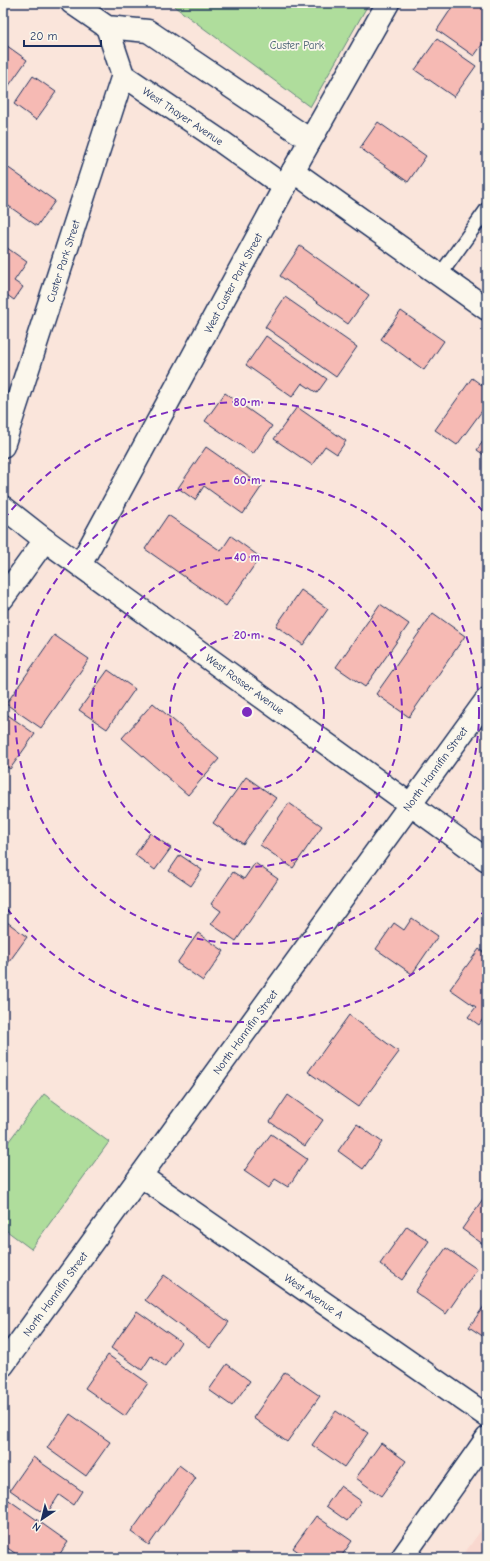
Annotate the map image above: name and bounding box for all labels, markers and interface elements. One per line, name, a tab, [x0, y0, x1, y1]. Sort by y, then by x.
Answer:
scale bar	[24, 22, 101, 48]
text: 20 m	[30, 29, 58, 43]
park label: Custer Park	[270, 39, 325, 52]
street label: West Thayer Avenue	[140, 85, 226, 149]
street label: Custer Park Street	[44, 218, 83, 304]
street label: West Custer Park Street	[202, 230, 266, 335]
text: 80 m	[234, 395, 260, 409]
text: 60 m	[234, 473, 260, 487]
text: 40 m	[234, 550, 260, 564]
text: 20 m	[234, 628, 260, 642]
street label: West Rosser Avenue	[203, 652, 287, 718]
centre of rings	[240, 705, 254, 719]
street label: North Hannifin Street	[400, 724, 471, 814]
street label: North Hannifin Street	[210, 987, 281, 1077]
street label: North Hannifin Street	[20, 1249, 91, 1339]
street label: West Avenue A	[282, 1271, 346, 1322]
north arrow	[22, 1499, 62, 1539]
text: N	[30, 1519, 43, 1534]

